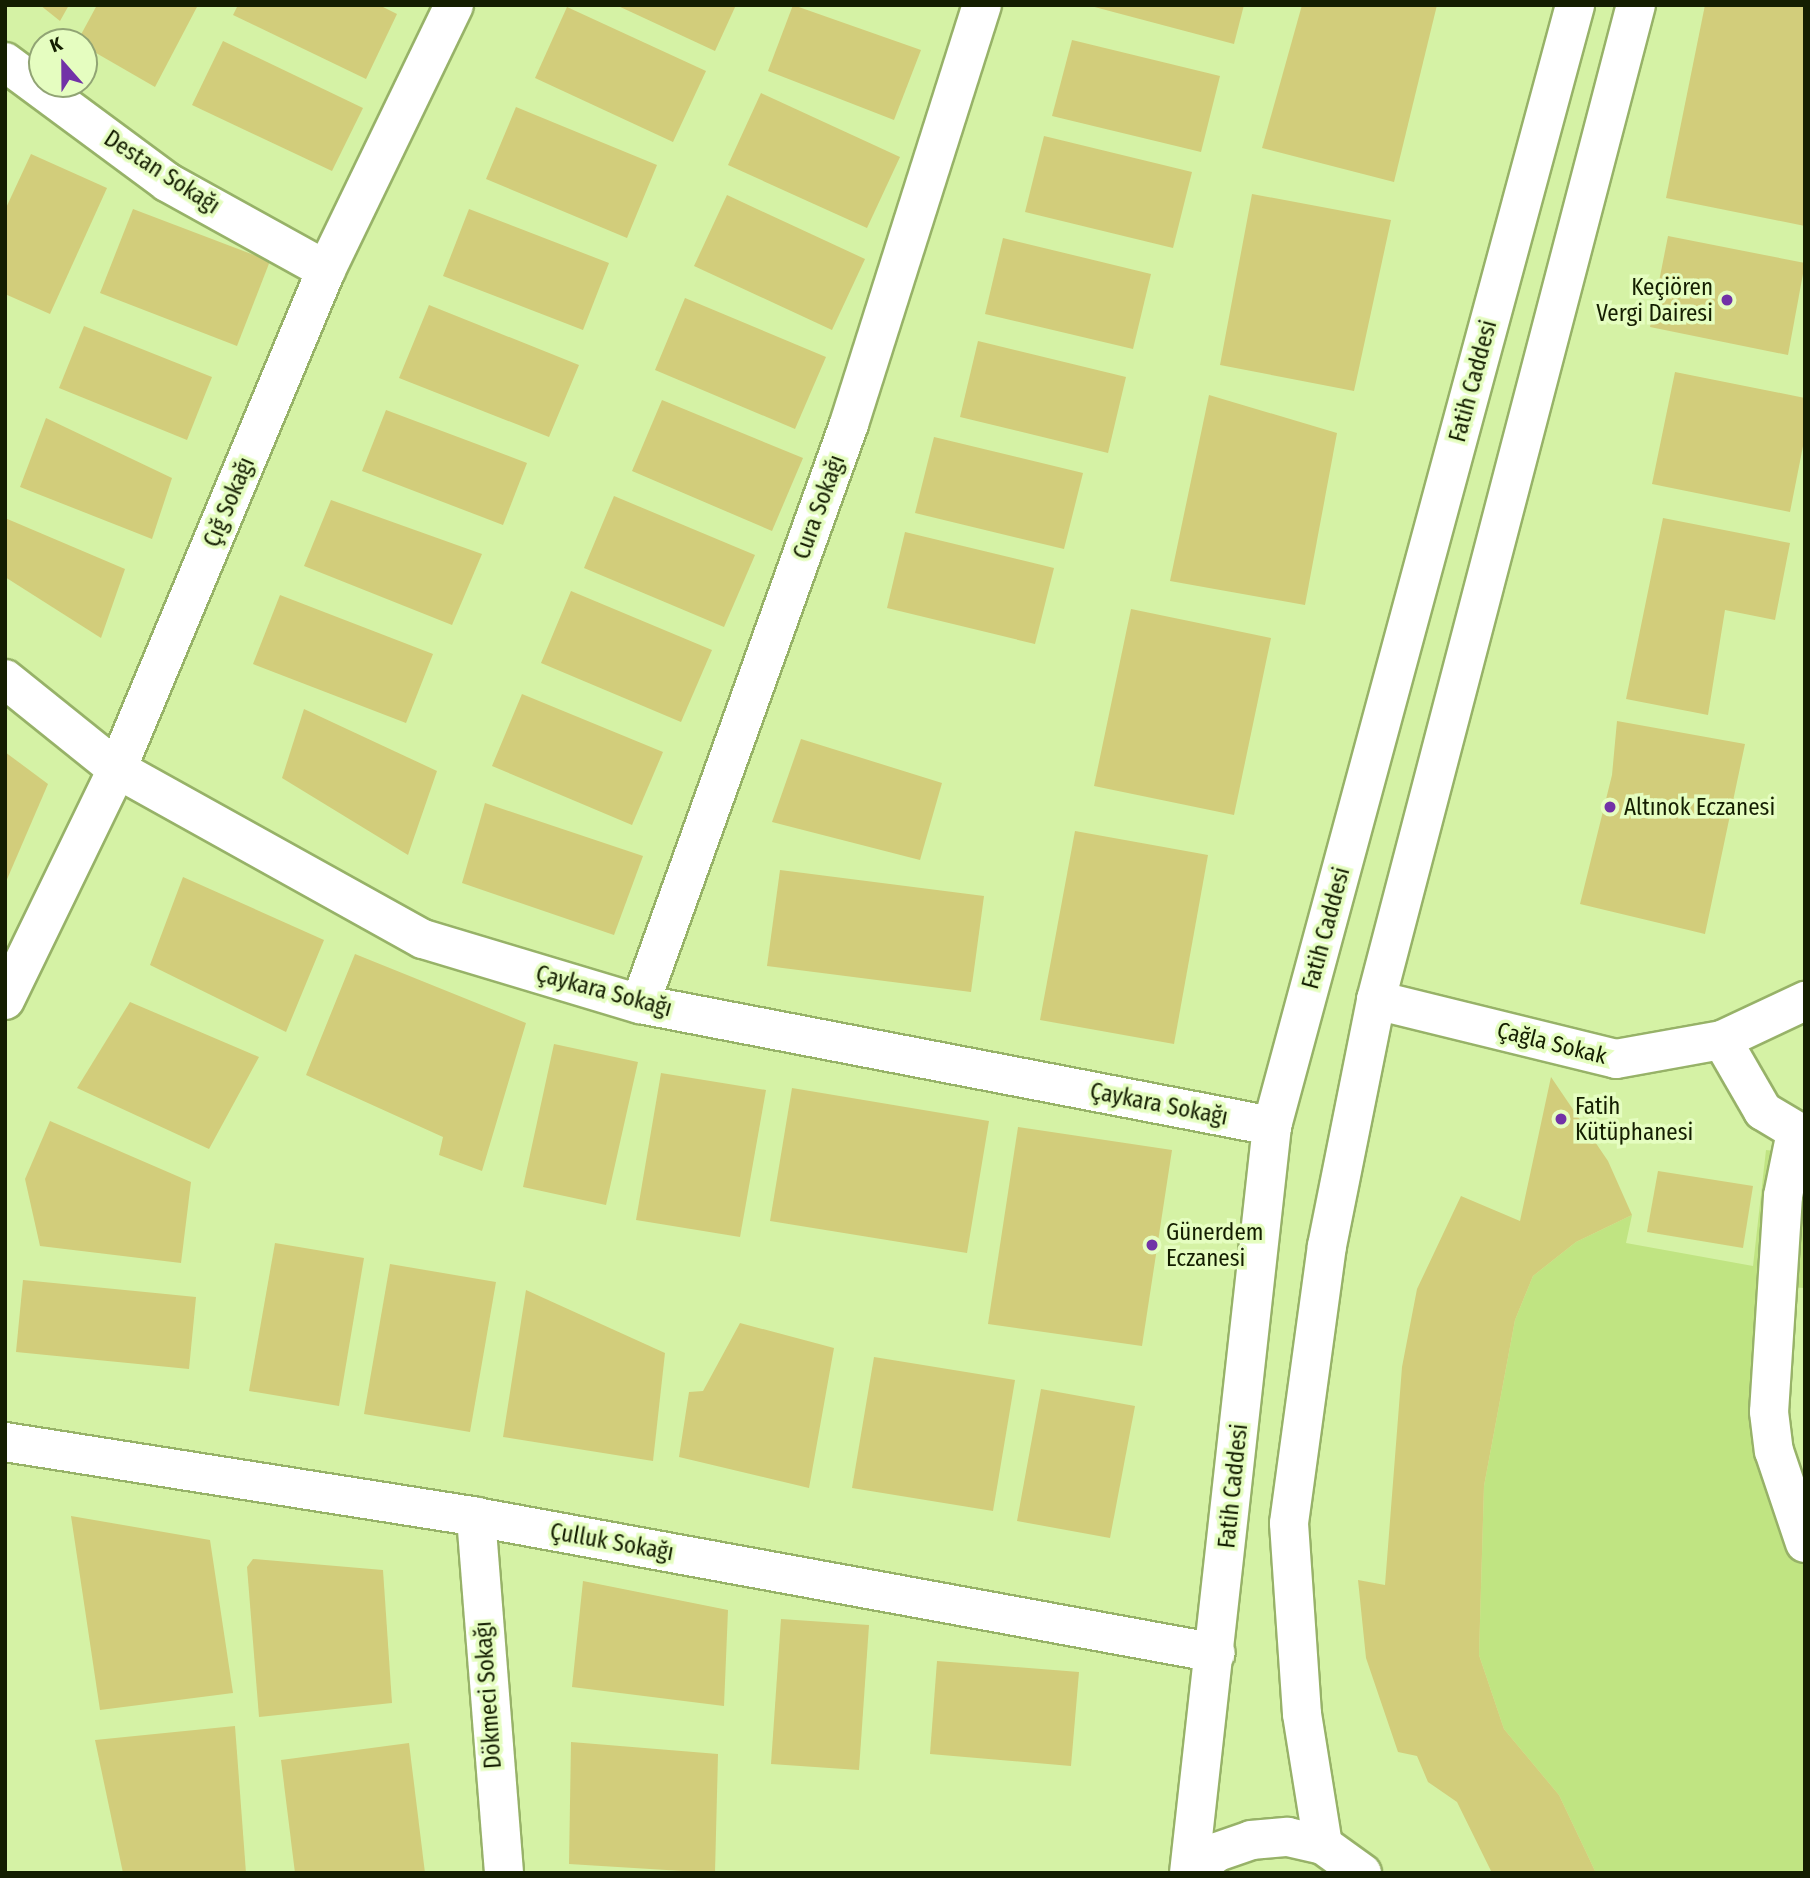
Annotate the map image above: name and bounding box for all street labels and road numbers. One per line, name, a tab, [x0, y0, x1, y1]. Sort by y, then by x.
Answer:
street label: Destan Sokağı	[99, 124, 225, 220]
street label: Fatih Caddesi	[1443, 317, 1503, 445]
street label: Cura Sokağı	[787, 451, 851, 563]
street label: Çığ Sokağı	[198, 453, 260, 551]
street label: Fatih Caddesi	[1296, 864, 1356, 992]
street label: Çaykara Sokağı	[533, 960, 675, 1022]
street label: Çağla Sokak	[1494, 1016, 1610, 1070]
street label: Çaykara Sokağı	[1088, 1077, 1230, 1131]
street label: Fatih Caddesi	[1213, 1422, 1253, 1550]
street label: Çulluk Sokağı	[548, 1518, 676, 1566]
street label: Dökmeci Sokağı	[469, 1620, 507, 1770]

